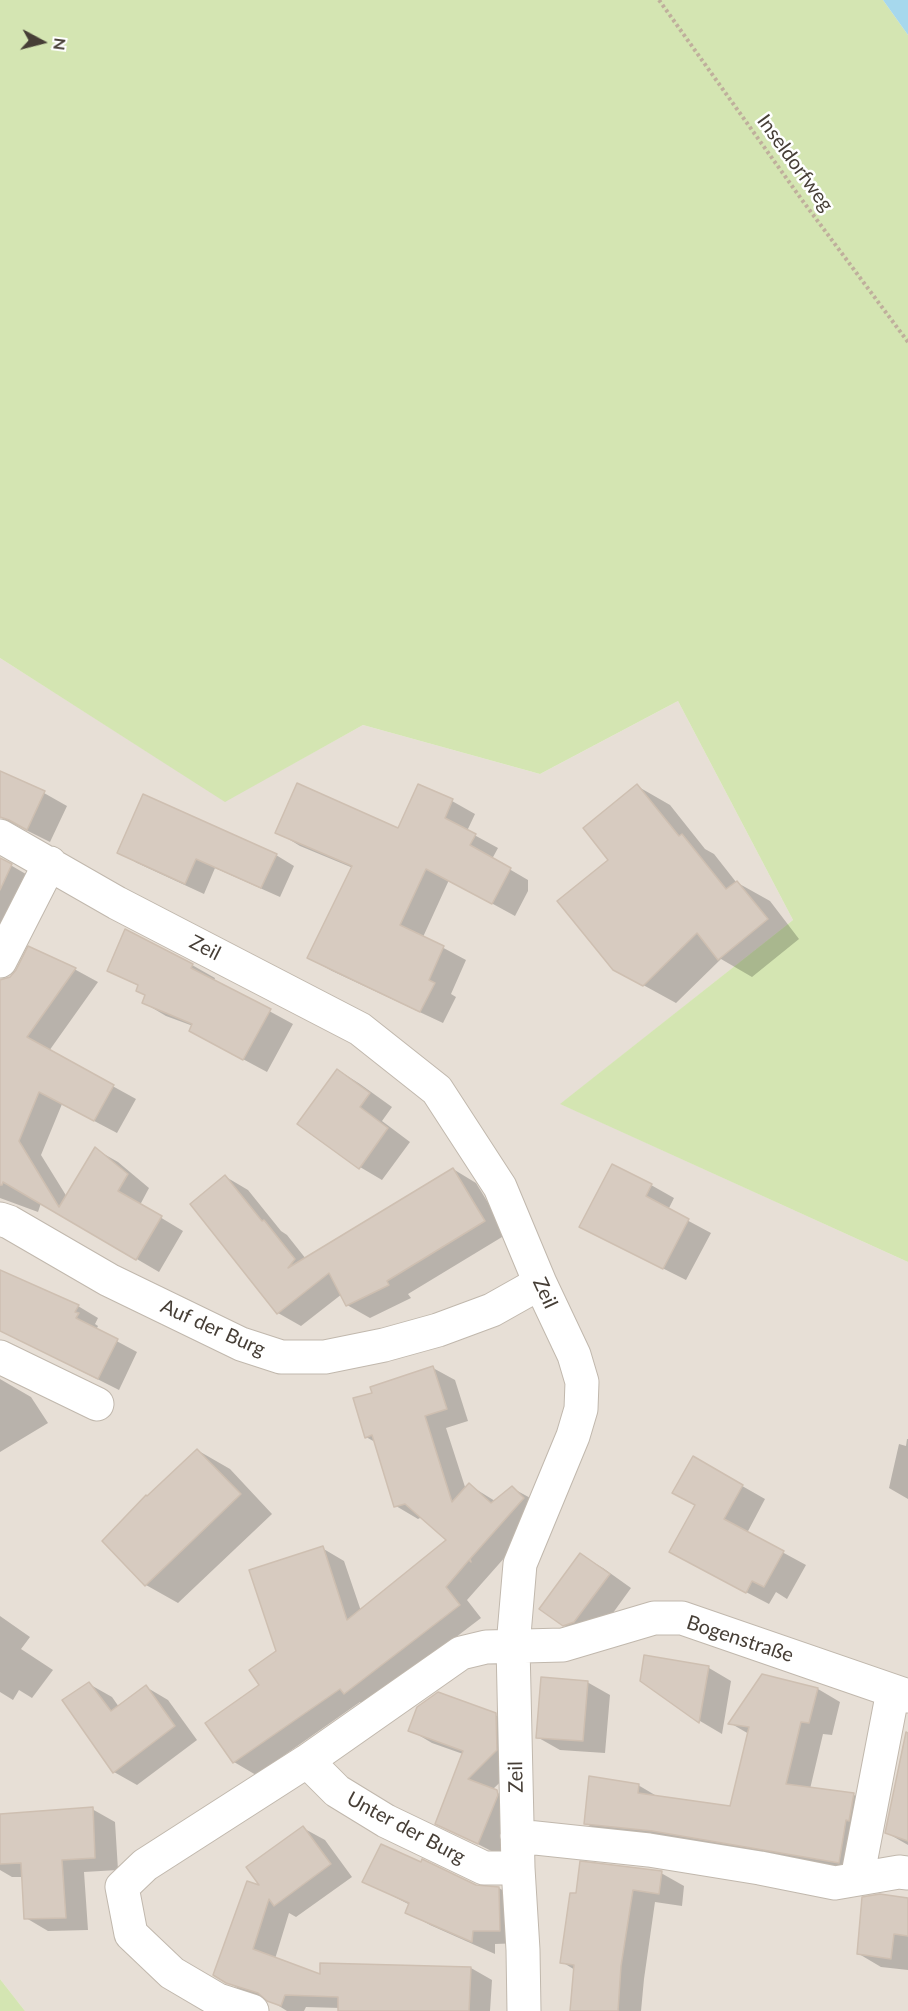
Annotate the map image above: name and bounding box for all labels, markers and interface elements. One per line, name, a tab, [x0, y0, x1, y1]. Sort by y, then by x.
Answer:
north arrow	[12, 12, 72, 72]
text: N	[50, 37, 71, 52]
street label: Inseldorfweg	[752, 110, 838, 216]
street label: Zeil	[185, 930, 225, 966]
street label: Zeil	[527, 1274, 563, 1312]
street label: Auf der Burg	[157, 1294, 269, 1362]
street label: Bogenstraße	[683, 1610, 797, 1668]
street label: Zeil	[504, 1761, 528, 1793]
street label: Unter der Burg	[343, 1787, 469, 1869]

